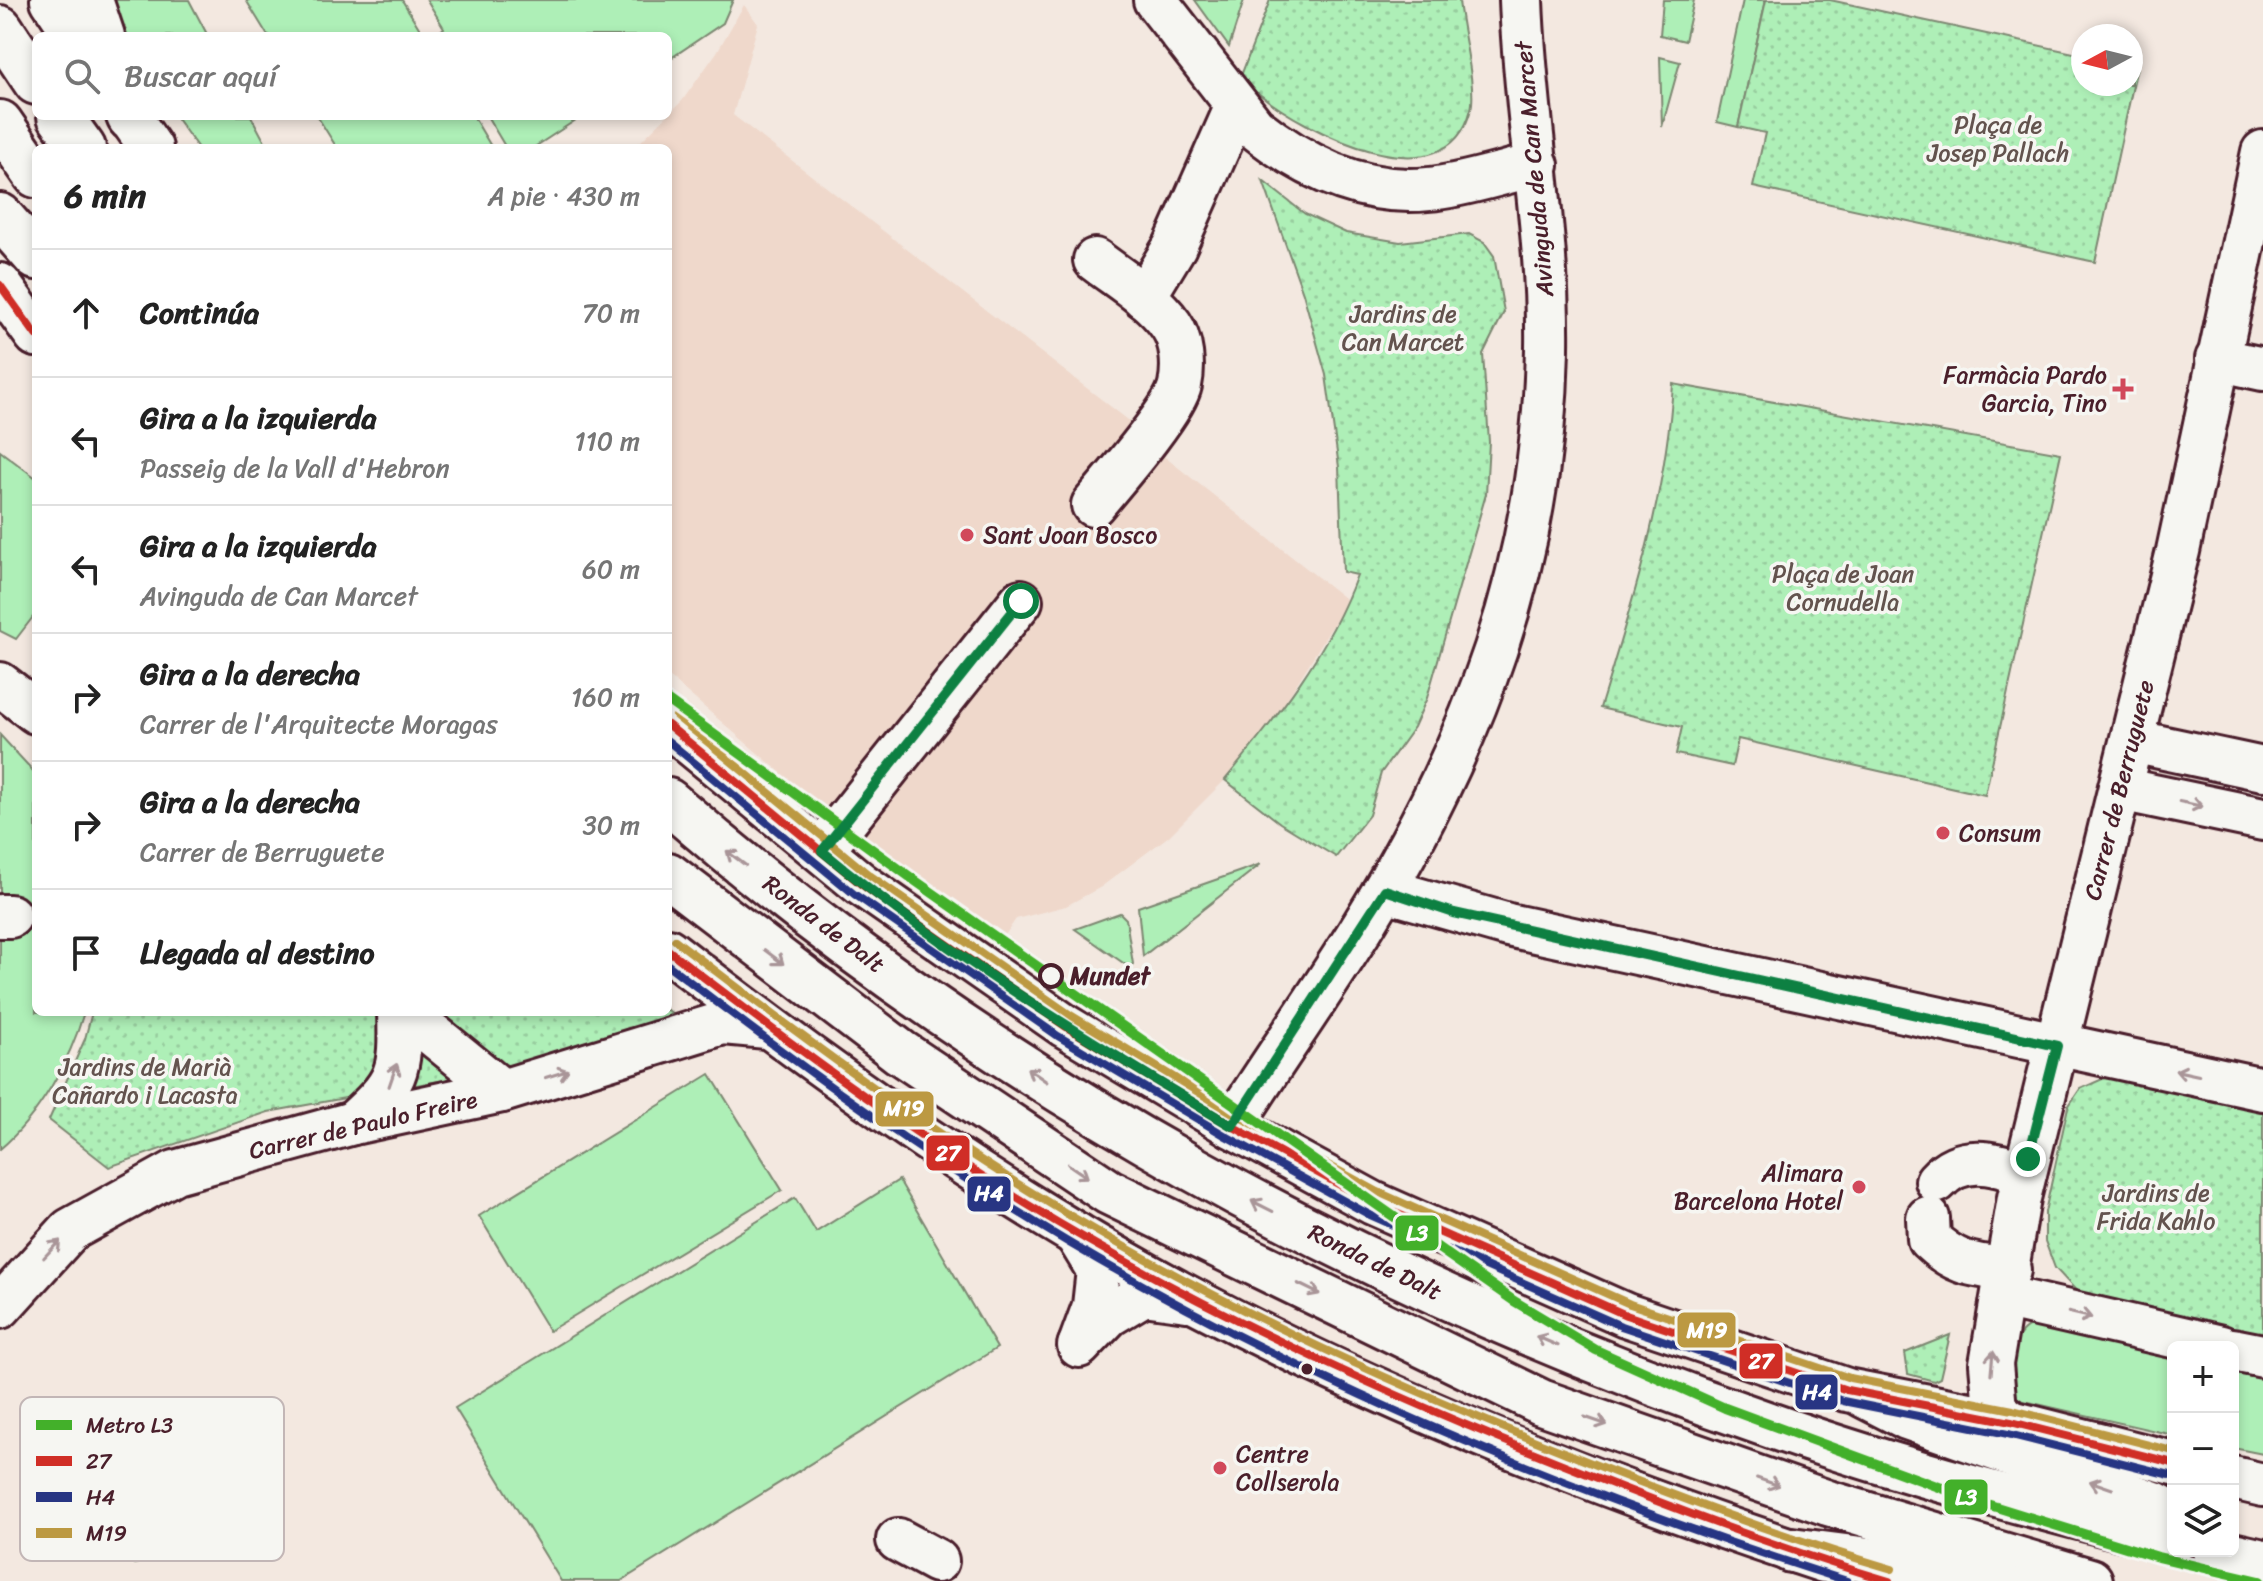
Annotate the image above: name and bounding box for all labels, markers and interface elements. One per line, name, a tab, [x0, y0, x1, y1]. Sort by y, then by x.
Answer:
north arrow	[2071, 24, 2143, 96]
search box	[32, 32, 672, 120]
street label: Avinguda de Can Marcet	[1502, 38, 1566, 299]
text: Buscar aquí	[124, 49, 277, 103]
icon: search	[60, 54, 104, 98]
park label: Plaça de Josep Pallach	[1926, 104, 2069, 174]
text: 6 min	[64, 166, 146, 226]
text: A pie · 430 m	[488, 173, 640, 219]
text: Continúa	[140, 286, 259, 340]
text: 70 m	[582, 290, 640, 336]
icon: ahead	[64, 291, 108, 335]
park label: Jardins de Can Marcet	[1342, 293, 1464, 363]
place label: Farmàcia Pardo Garcia, Tino	[1943, 354, 2107, 424]
marker: Farmàcia Pardo Garcia, Tino	[2114, 380, 2132, 398]
text: Gira a la izquierda	[140, 391, 377, 445]
text: 110 m	[575, 418, 640, 464]
icon: left	[64, 419, 108, 463]
text: Passeig de la Vall d'Hebron	[140, 445, 449, 491]
place label: Sant Joan Bosco	[983, 514, 1157, 556]
text: Gira a la izquierda	[140, 519, 377, 573]
marker: Sant Joan Bosco	[958, 526, 976, 544]
text: 60 m	[582, 546, 640, 592]
icon: left	[64, 547, 108, 591]
park label: Plaça de Joan Cornudella	[1772, 553, 1914, 623]
text: Avinguda de Can Marcet	[140, 573, 418, 619]
route start	[1003, 583, 1039, 619]
text: Gira a la derecha	[140, 647, 360, 701]
text: 160 m	[571, 674, 640, 720]
icon: right	[64, 675, 108, 719]
street label: Carrer de Berruguete	[2071, 675, 2167, 905]
text: Carrer de l'Arquitecte Moragas	[140, 701, 498, 747]
text: Gira a la derecha	[140, 775, 360, 829]
one-way arrow	[2178, 797, 2204, 812]
text: 30 m	[583, 802, 640, 848]
icon: right	[64, 803, 108, 847]
place label: Consum	[1959, 812, 2041, 854]
marker: Consum	[1934, 824, 1952, 842]
text: Carrer de Berruguete	[140, 829, 385, 875]
one-way arrow	[726, 849, 747, 866]
street label: Ronda de Dalt	[754, 864, 894, 984]
text: Llegada al destino	[140, 926, 374, 980]
icon: arrive	[64, 931, 108, 975]
one-way arrow	[762, 949, 784, 965]
place label: Mundet	[1069, 955, 1151, 997]
marker: Mundet	[1039, 964, 1063, 988]
park label: Jardins de Marià Cañardo i Lacasta	[52, 1046, 238, 1116]
one-way arrow	[387, 1063, 402, 1088]
one-way arrow	[2174, 1065, 2200, 1080]
one-way arrow	[544, 1066, 569, 1081]
one-way arrow	[1027, 1067, 1049, 1084]
street label: Carrer de Paulo Freire	[245, 1078, 482, 1172]
text: M19	[883, 1089, 925, 1128]
line badge: M19	[874, 1090, 935, 1128]
line badge: 27	[925, 1134, 971, 1172]
text: 27	[934, 1134, 963, 1173]
route end	[2010, 1141, 2046, 1177]
place label: Alimara Barcelona Hotel	[1674, 1152, 1844, 1222]
one-way arrow	[1066, 1163, 1088, 1179]
park label: Jardins de Frida Kahlo	[2097, 1172, 2215, 1242]
text: H4	[973, 1174, 1004, 1213]
line badge: H4	[966, 1175, 1012, 1213]
marker: Alimara Barcelona Hotel	[1850, 1178, 1868, 1196]
one-way arrow	[1250, 1198, 1274, 1214]
street label: Ronda de Dalt	[1301, 1211, 1449, 1313]
line badge: L3	[1394, 1214, 1440, 1252]
text: L3	[1406, 1214, 1428, 1253]
one-way arrow	[43, 1239, 62, 1259]
one-way arrow	[1297, 1282, 1321, 1297]
one-way arrow	[2066, 1308, 2092, 1323]
line badge: M19	[1676, 1311, 1737, 1349]
text: M19	[1686, 1311, 1728, 1350]
one-way arrow	[1536, 1332, 1560, 1347]
map controls	[2167, 1341, 2239, 1557]
button: +	[2167, 1341, 2239, 1413]
line badge: 27	[1738, 1342, 1784, 1380]
text: 27	[1747, 1342, 1776, 1381]
one-way arrow	[1985, 1350, 2000, 1377]
unlabelled marker	[1299, 1361, 1315, 1377]
line badge: H4	[1794, 1373, 1839, 1411]
text: H4	[1801, 1373, 1832, 1412]
legend	[20, 1397, 284, 1561]
text: Metro L3	[86, 1406, 173, 1445]
button: −	[2167, 1413, 2239, 1485]
one-way arrow	[1583, 1415, 1608, 1430]
place label: Centre Collserola	[1236, 1433, 1340, 1503]
text: 27	[86, 1442, 113, 1481]
marker: Centre Collserola	[1211, 1459, 1229, 1477]
one-way arrow	[1756, 1475, 1781, 1490]
one-way arrow	[2089, 1477, 2114, 1491]
text: H4	[86, 1478, 116, 1517]
line badge: L3	[1943, 1478, 1989, 1516]
text: L3	[1955, 1478, 1977, 1517]
button: layers	[2167, 1485, 2239, 1557]
text: M19	[86, 1514, 127, 1553]

